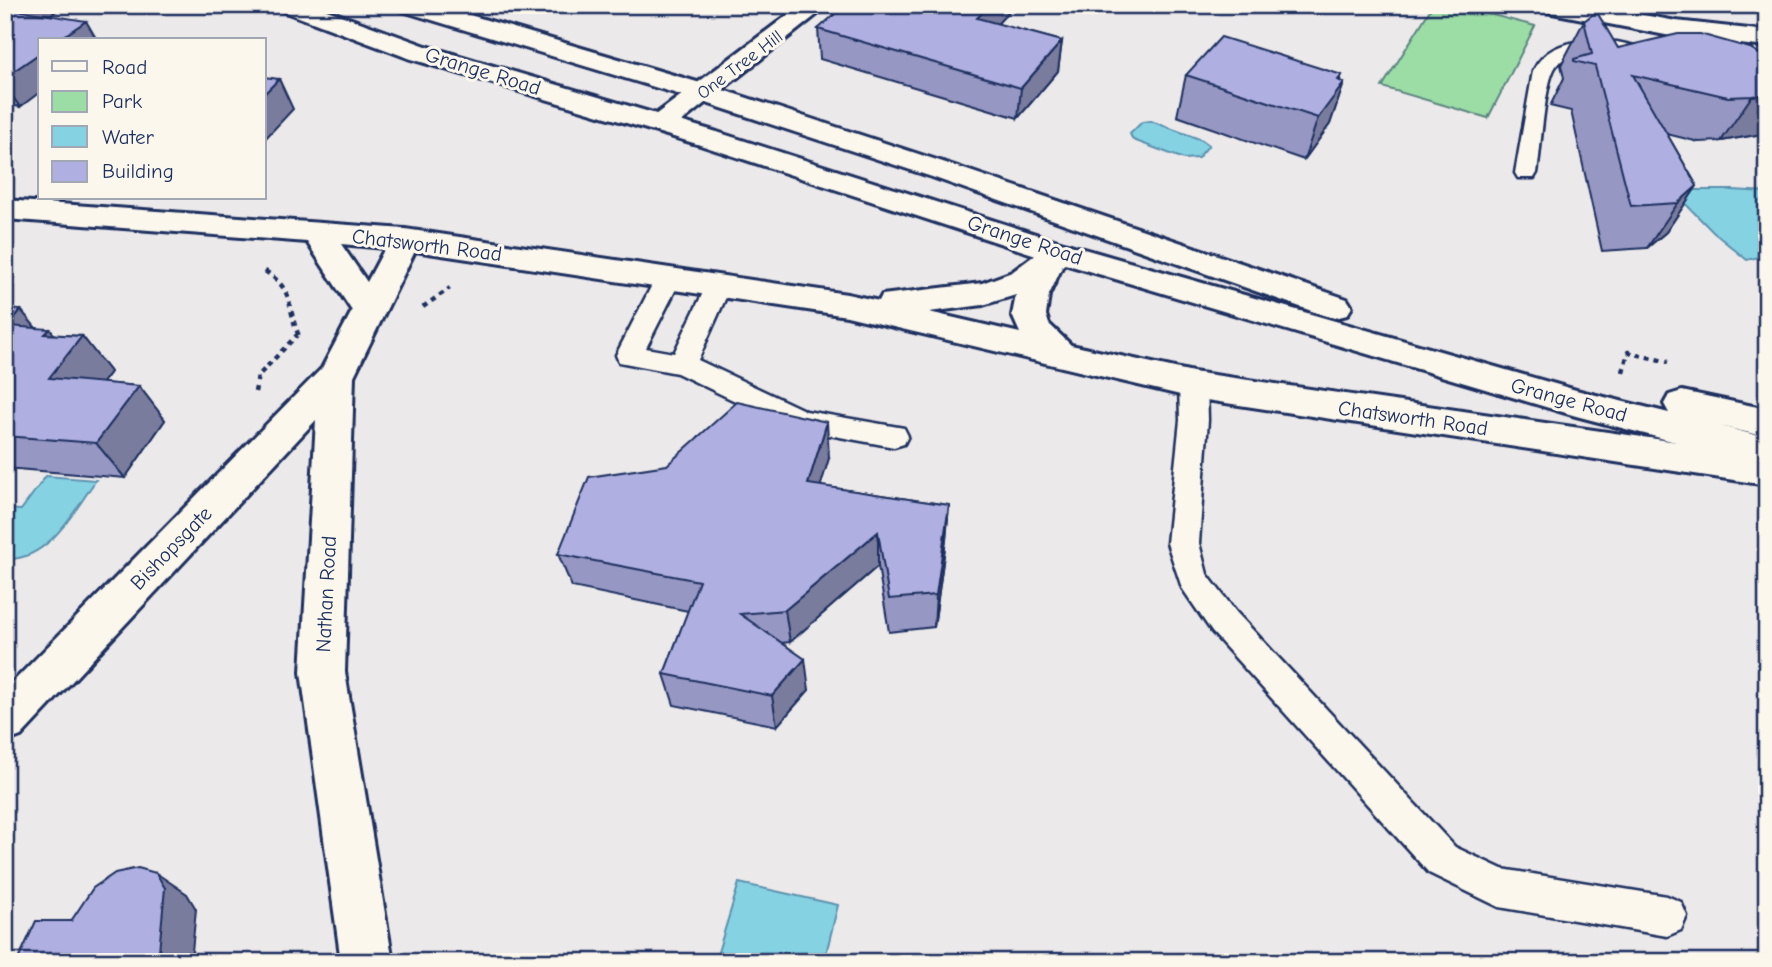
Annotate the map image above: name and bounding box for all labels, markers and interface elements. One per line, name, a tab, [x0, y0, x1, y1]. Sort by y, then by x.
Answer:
street label: One Tree Hill	[693, 26, 787, 104]
legend	[38, 38, 266, 200]
street label: Grange Road	[422, 42, 544, 100]
text: Road	[102, 55, 147, 79]
text: Park	[102, 89, 142, 113]
text: Water	[102, 125, 155, 149]
text: Building	[102, 159, 174, 183]
street label: Grange Road	[964, 210, 1086, 270]
street label: Chatsworth Road	[351, 224, 503, 266]
street label: Grange Road	[1508, 373, 1630, 427]
street label: Chatsworth Road	[1337, 396, 1489, 440]
street label: Bishopsgate	[125, 501, 217, 595]
street label: Nathan Road	[311, 535, 341, 653]

